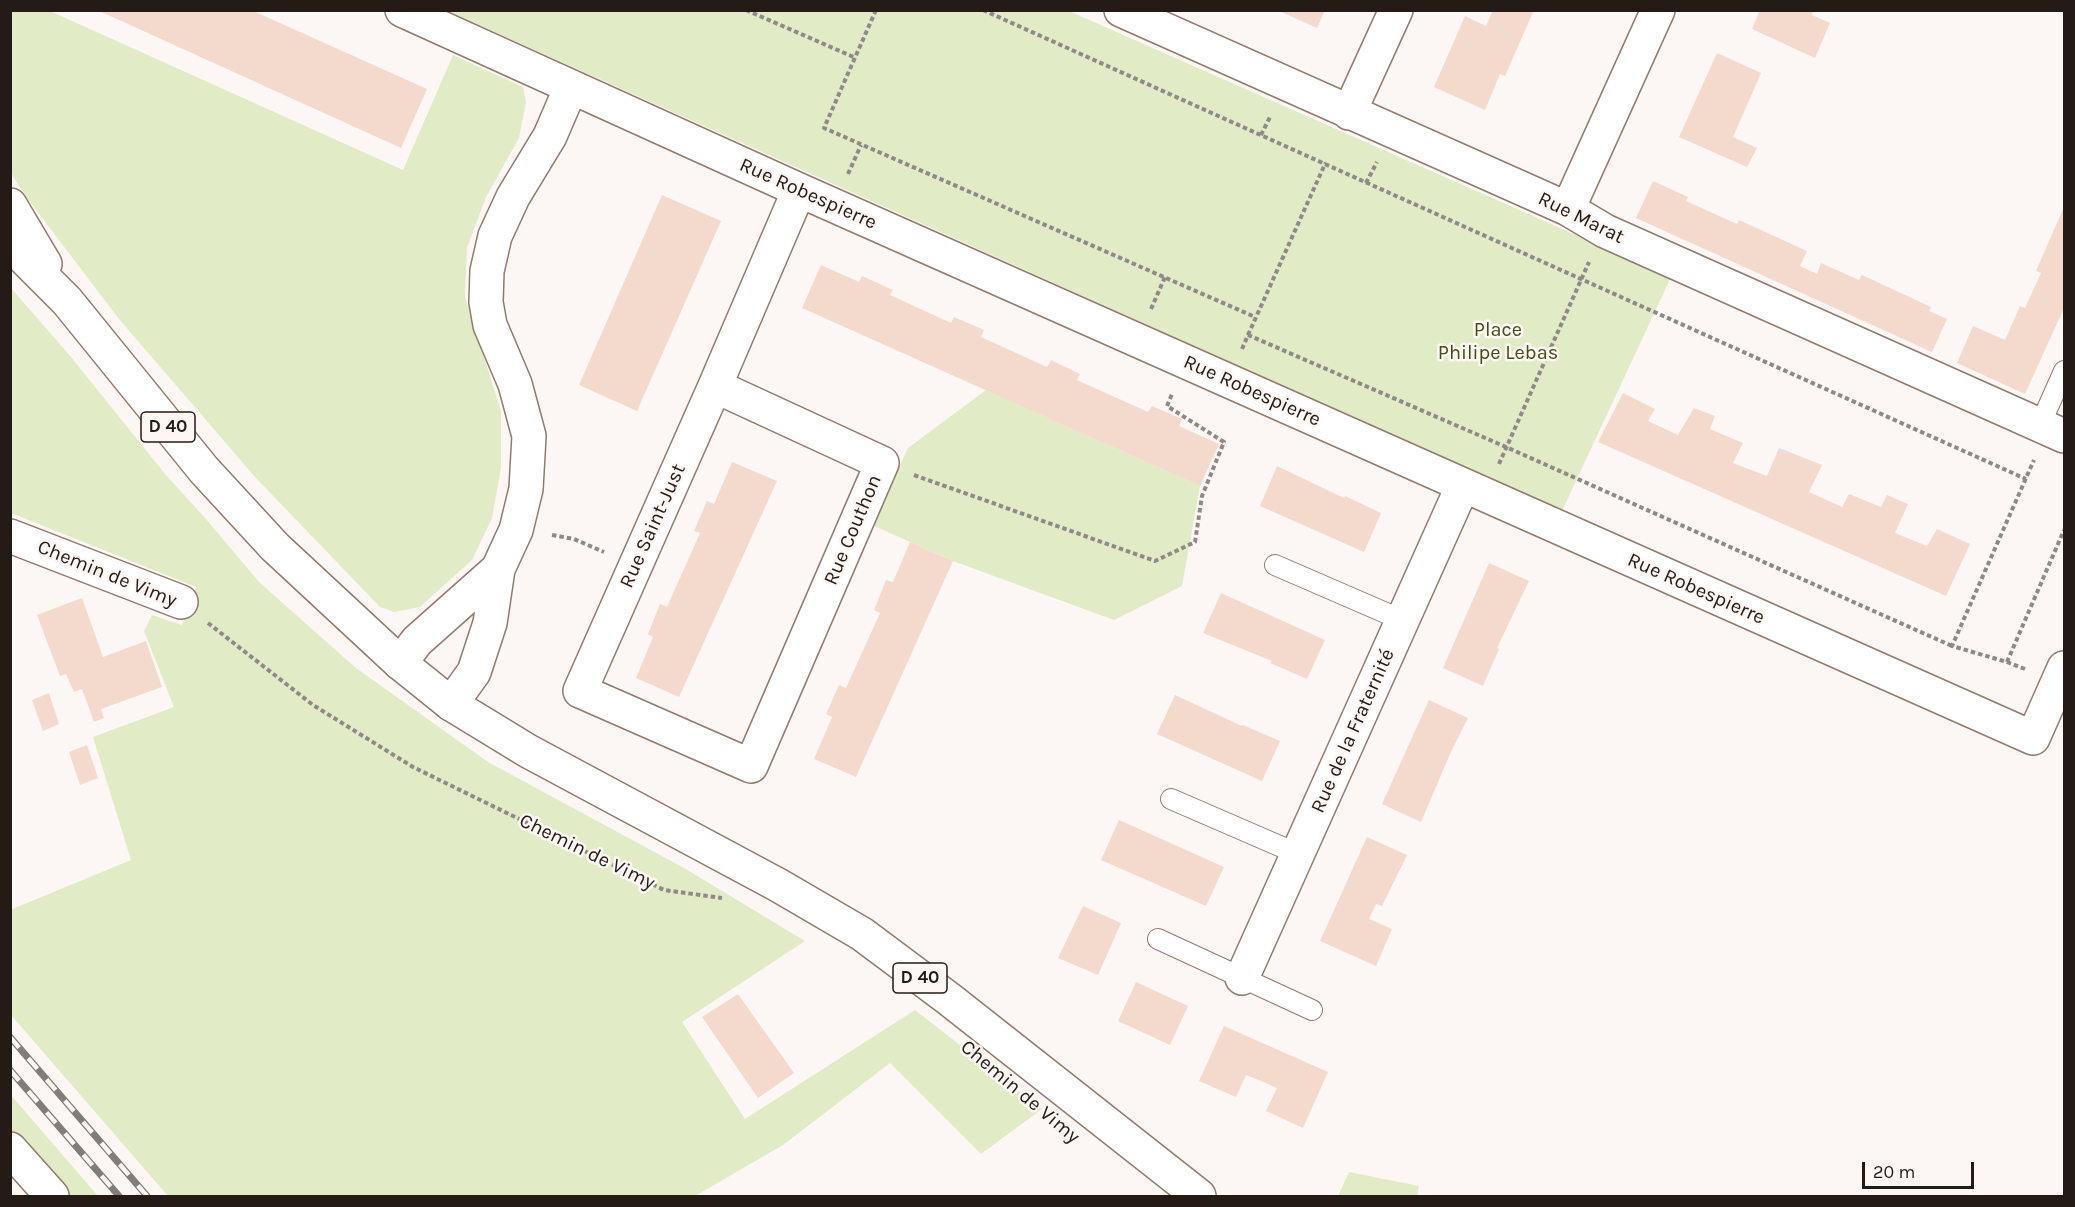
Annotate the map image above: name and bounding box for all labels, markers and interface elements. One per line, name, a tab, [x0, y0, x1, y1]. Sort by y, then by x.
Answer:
street label: Rue Robespierre	[736, 153, 880, 235]
street label: Rue Marat	[1534, 187, 1628, 249]
park label: Place Philipe Lebas	[1438, 318, 1558, 365]
street label: Rue Robespierre	[1180, 350, 1324, 432]
road number: D 40	[141, 412, 195, 442]
street label: Rue Saint-Just	[615, 460, 691, 592]
street label: Rue Couthon	[819, 471, 887, 589]
street label: Chemin de Vimy	[34, 535, 180, 613]
street label: Rue Robespierre	[1624, 548, 1768, 630]
street label: Rue de la Fraternité	[1306, 645, 1400, 817]
street label: Chemin de Vimy	[515, 809, 659, 895]
road number: D 40	[893, 963, 947, 993]
street label: Chemin de Vimy	[956, 1035, 1084, 1149]
scale bar	[1865, 1150, 1978, 1188]
text: 20 m	[1873, 1161, 1915, 1183]

